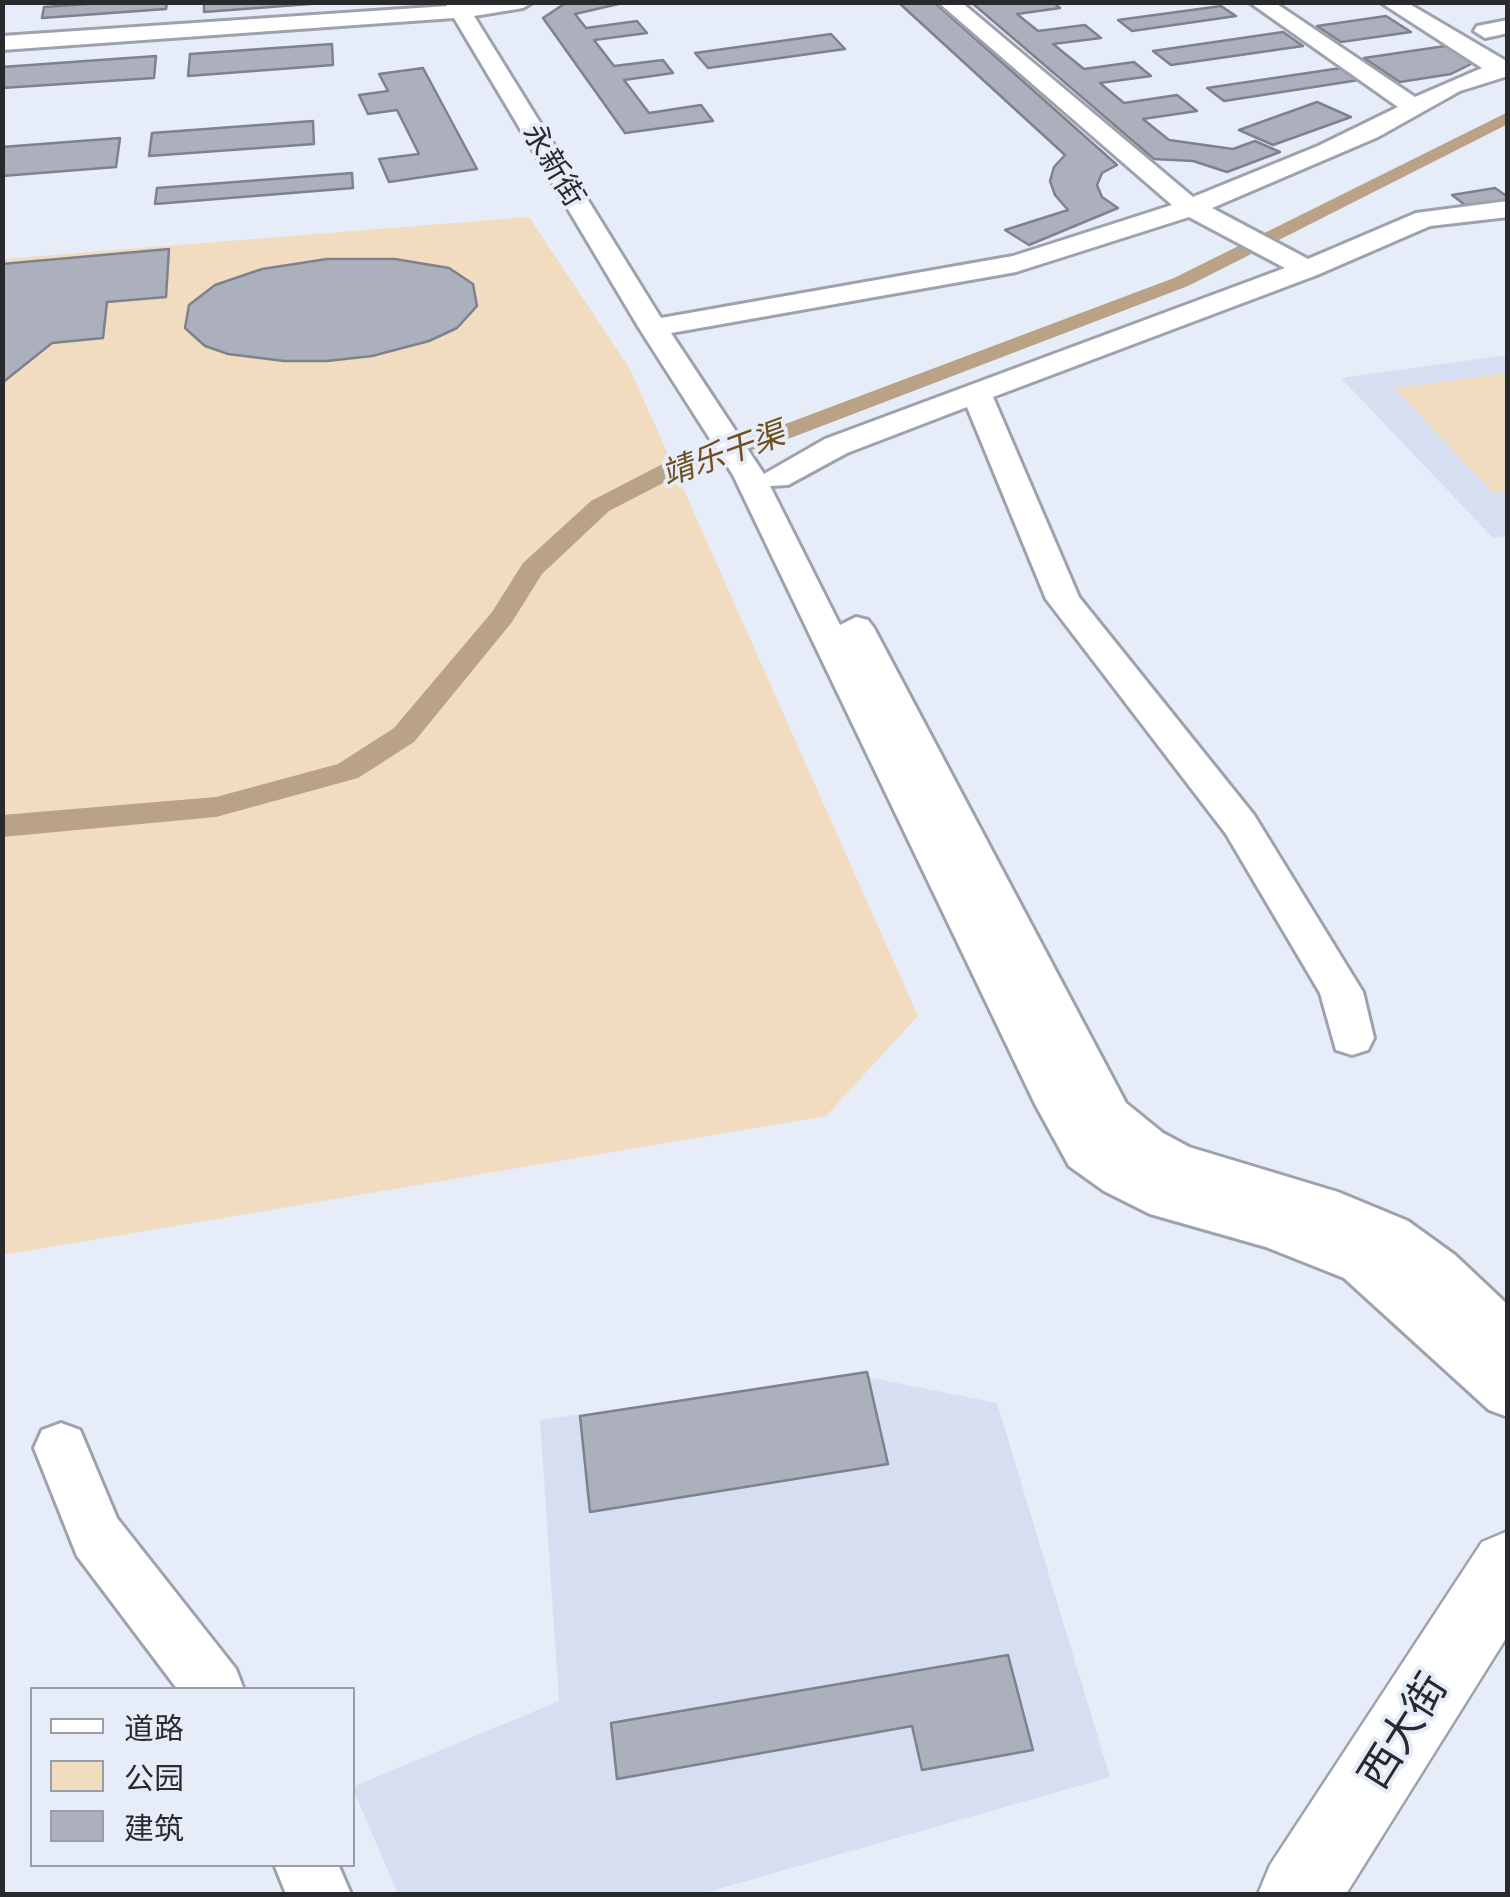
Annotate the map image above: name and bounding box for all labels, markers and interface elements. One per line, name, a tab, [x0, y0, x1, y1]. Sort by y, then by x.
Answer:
street label: 永新街	[515, 117, 593, 213]
water label: 靖乐干渠	[656, 414, 790, 494]
street label: 西大街	[1348, 1664, 1458, 1798]
legend	[30, 1687, 355, 1867]
text: 道路	[124, 1708, 184, 1745]
text: 公园	[124, 1758, 184, 1795]
text: 建筑	[124, 1808, 184, 1845]

